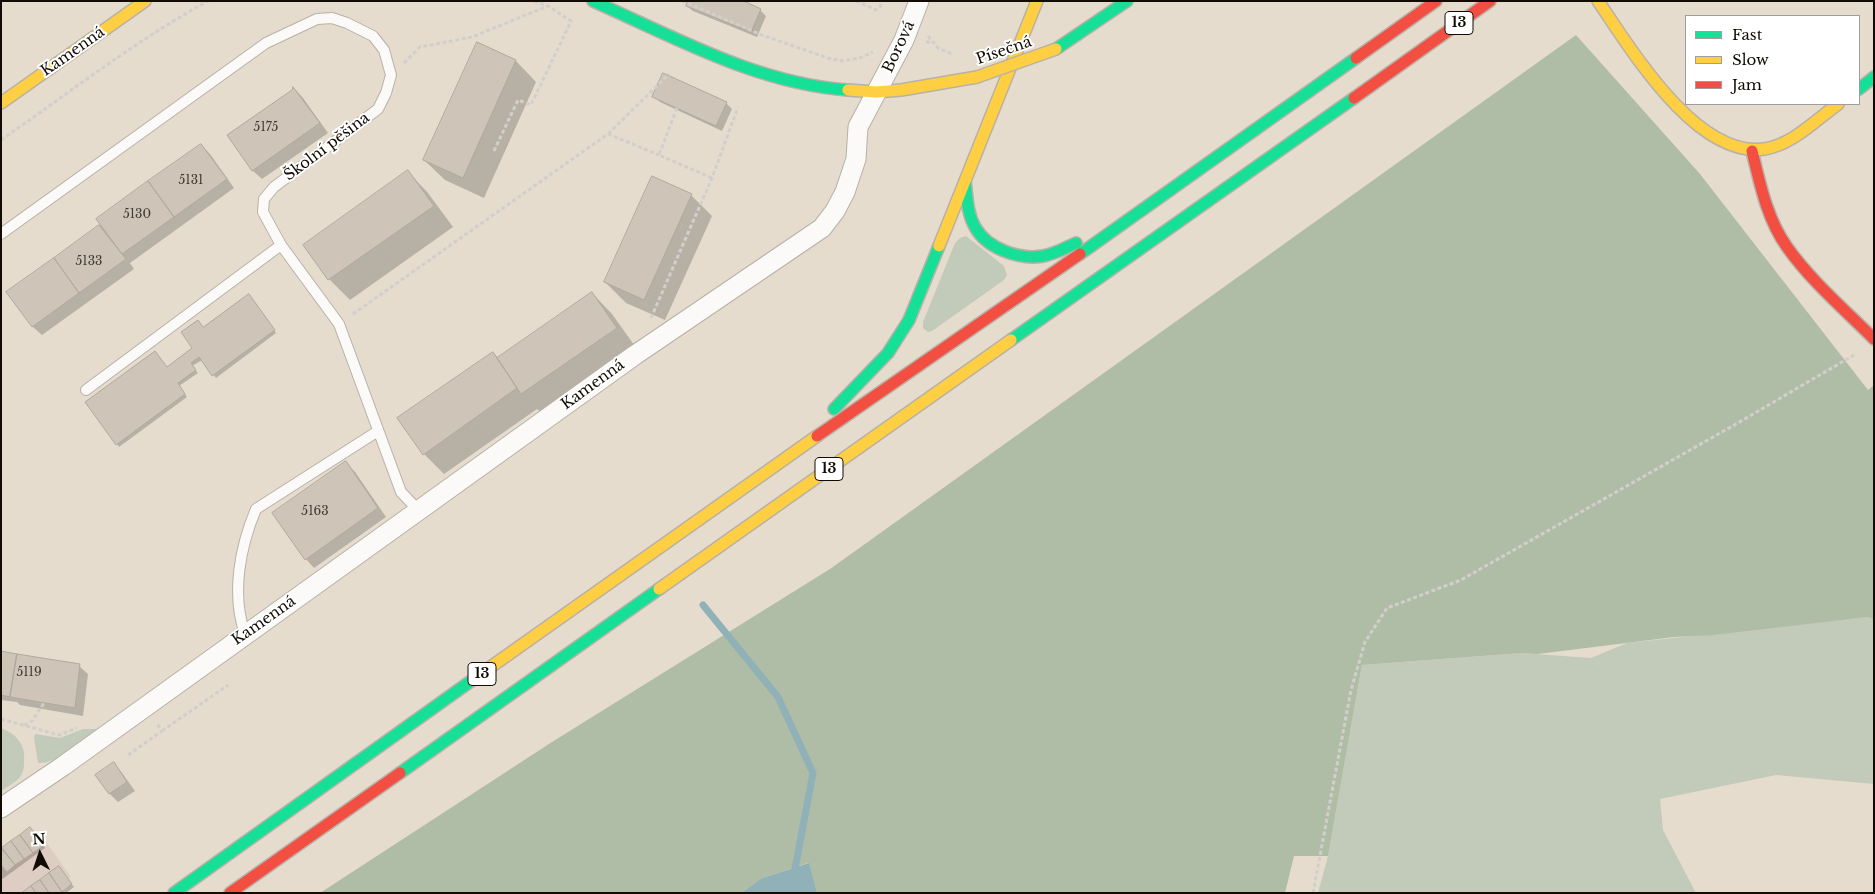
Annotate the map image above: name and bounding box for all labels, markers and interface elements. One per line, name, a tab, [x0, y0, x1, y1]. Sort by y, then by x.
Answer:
road number: 13	[1445, 12, 1473, 34]
legend	[1685, 15, 1860, 105]
street label: Borová	[879, 18, 919, 76]
street label: Kamenná	[38, 24, 108, 80]
text: Fast	[1732, 25, 1762, 44]
street label: Písečná	[974, 33, 1034, 69]
text: Slow	[1732, 50, 1769, 69]
text: Jam	[1732, 75, 1762, 94]
street label: Školní pěšina	[281, 109, 373, 185]
house number: 5175	[254, 121, 278, 135]
house number: 5131	[179, 174, 203, 188]
house number: 5130	[123, 208, 151, 222]
house number: 5133	[76, 255, 102, 269]
street label: Kamenná	[558, 356, 628, 414]
road number: 13	[815, 458, 843, 480]
house number: 5163	[301, 505, 329, 519]
street label: Kamenná	[229, 593, 299, 649]
road number: 13	[468, 662, 496, 686]
house number: 5119	[16, 666, 42, 680]
north arrow	[15, 829, 65, 879]
text: N	[32, 830, 46, 848]

